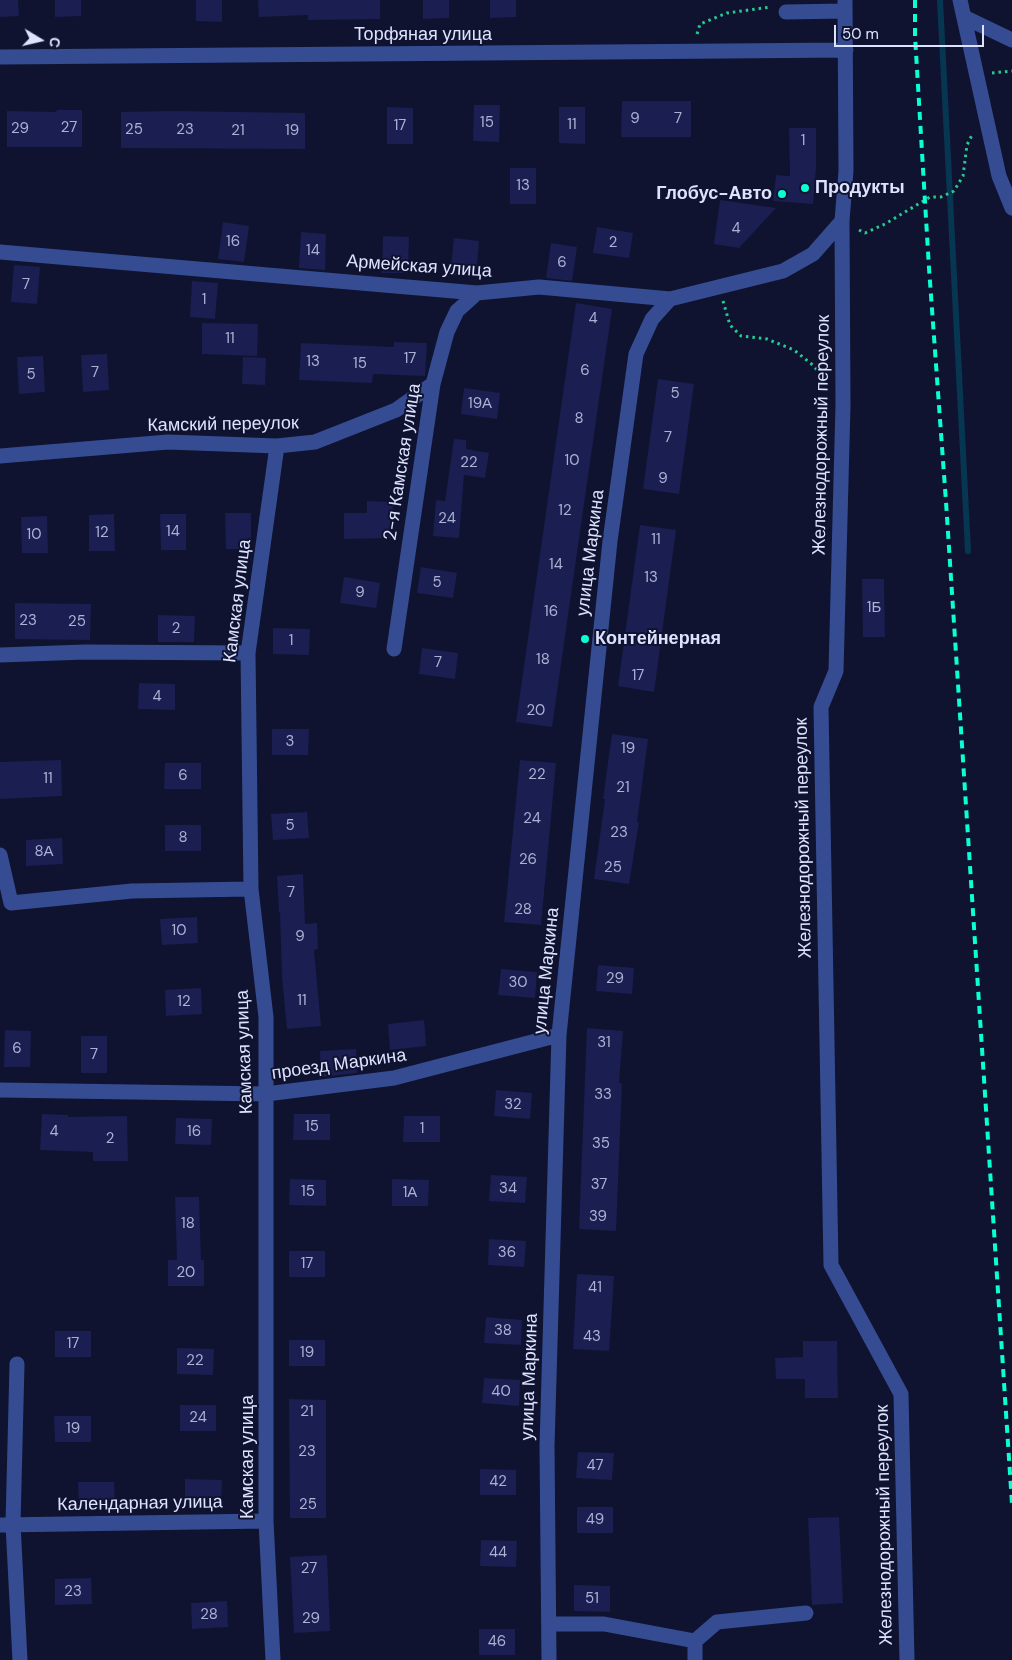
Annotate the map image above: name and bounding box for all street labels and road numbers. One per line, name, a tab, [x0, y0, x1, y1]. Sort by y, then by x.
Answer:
street label: Торфяная улица	[354, 24, 492, 46]
street label: Армейская улица	[346, 251, 492, 283]
street label: Железнодорожный переулок	[809, 315, 835, 555]
street label: 2-я Камская улица	[380, 382, 426, 542]
street label: Камский переулок	[147, 413, 299, 437]
street label: улица Маркина	[573, 488, 609, 618]
street label: Камская улица	[220, 538, 256, 664]
street label: Железнодорожный переулок	[791, 718, 817, 958]
street label: улица Маркина	[530, 907, 564, 1035]
street label: Камская улица	[232, 990, 258, 1114]
street label: проезд Маркина	[270, 1045, 408, 1085]
street label: улица Маркина	[517, 1313, 543, 1441]
street label: Камская улица	[237, 1395, 259, 1519]
street label: Железнодорожный переулок	[872, 1405, 898, 1645]
street label: Календарная улица	[57, 1492, 223, 1516]

